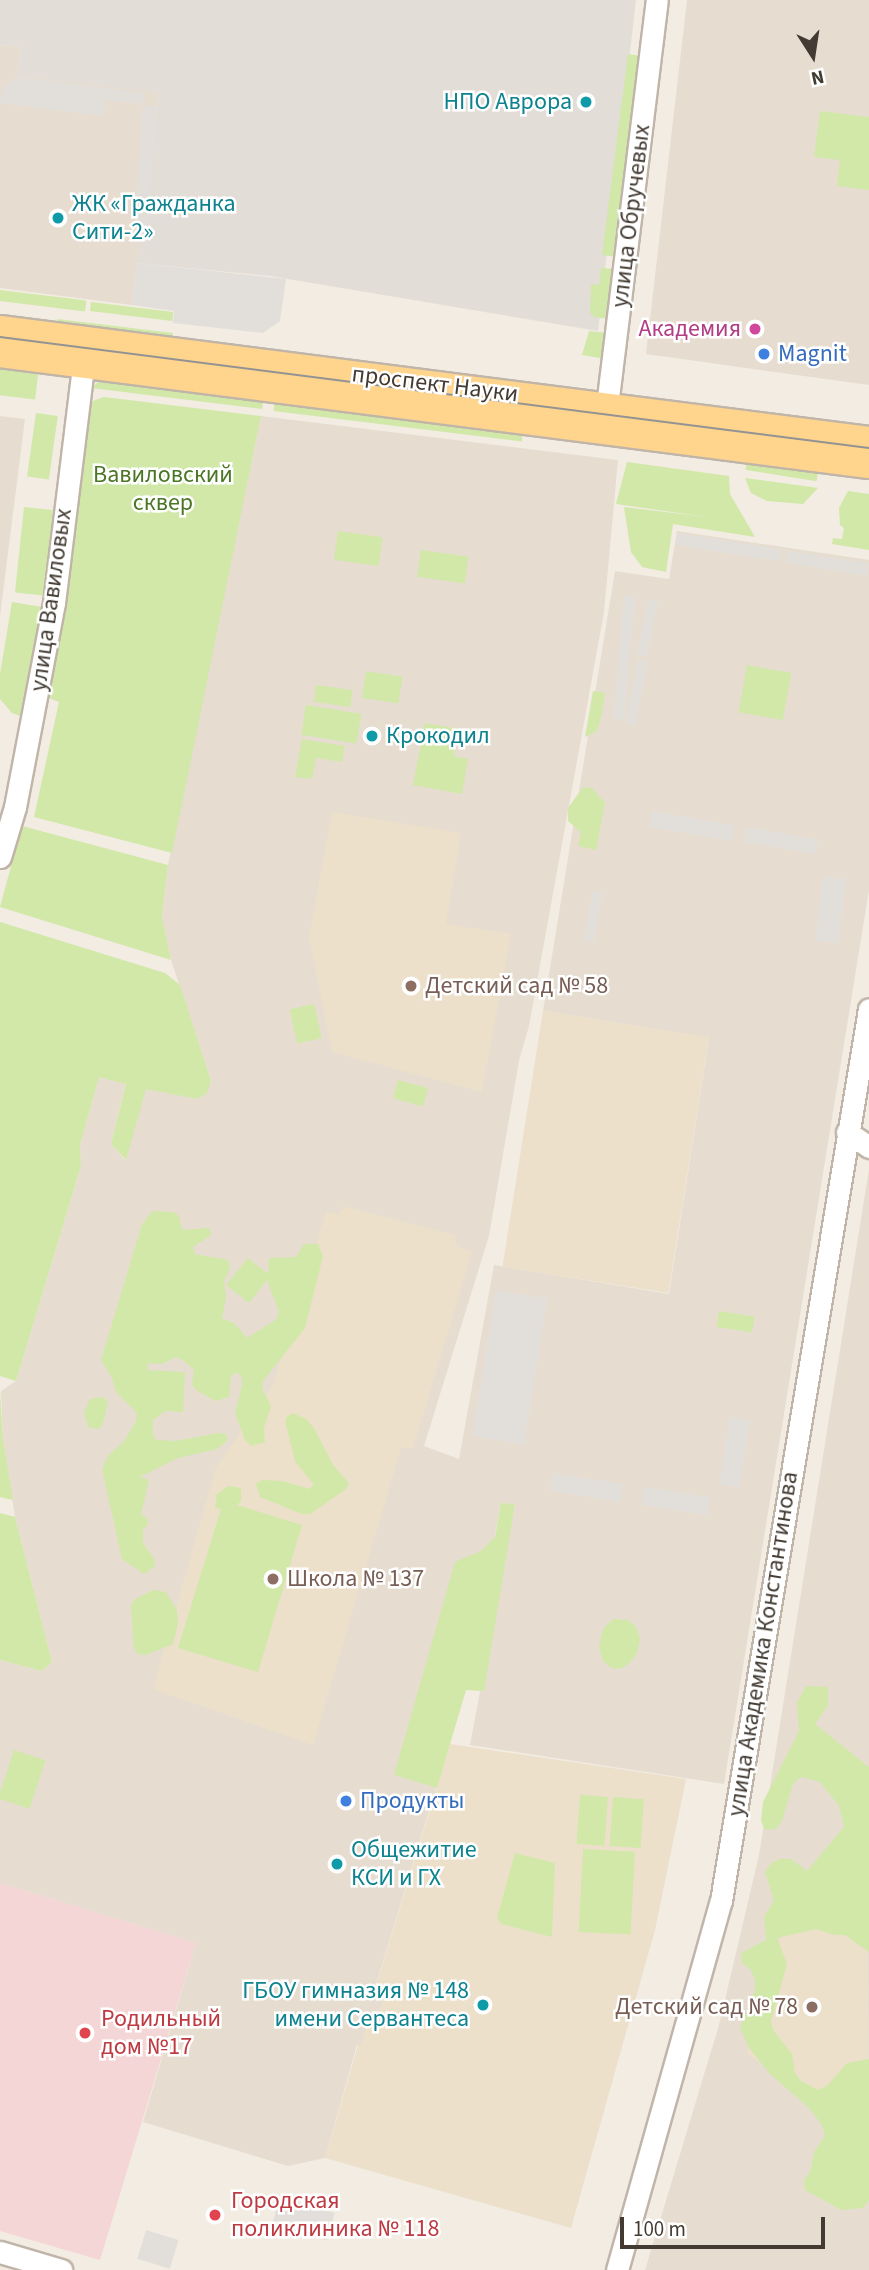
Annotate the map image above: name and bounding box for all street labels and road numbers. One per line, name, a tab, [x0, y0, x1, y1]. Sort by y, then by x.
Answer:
street label: улица Обручевых	[605, 123, 657, 309]
street label: проспект Науки	[350, 360, 520, 408]
street label: улица Вавиловых	[24, 507, 78, 693]
street label: улица Академика Константинова	[721, 1469, 805, 1819]

